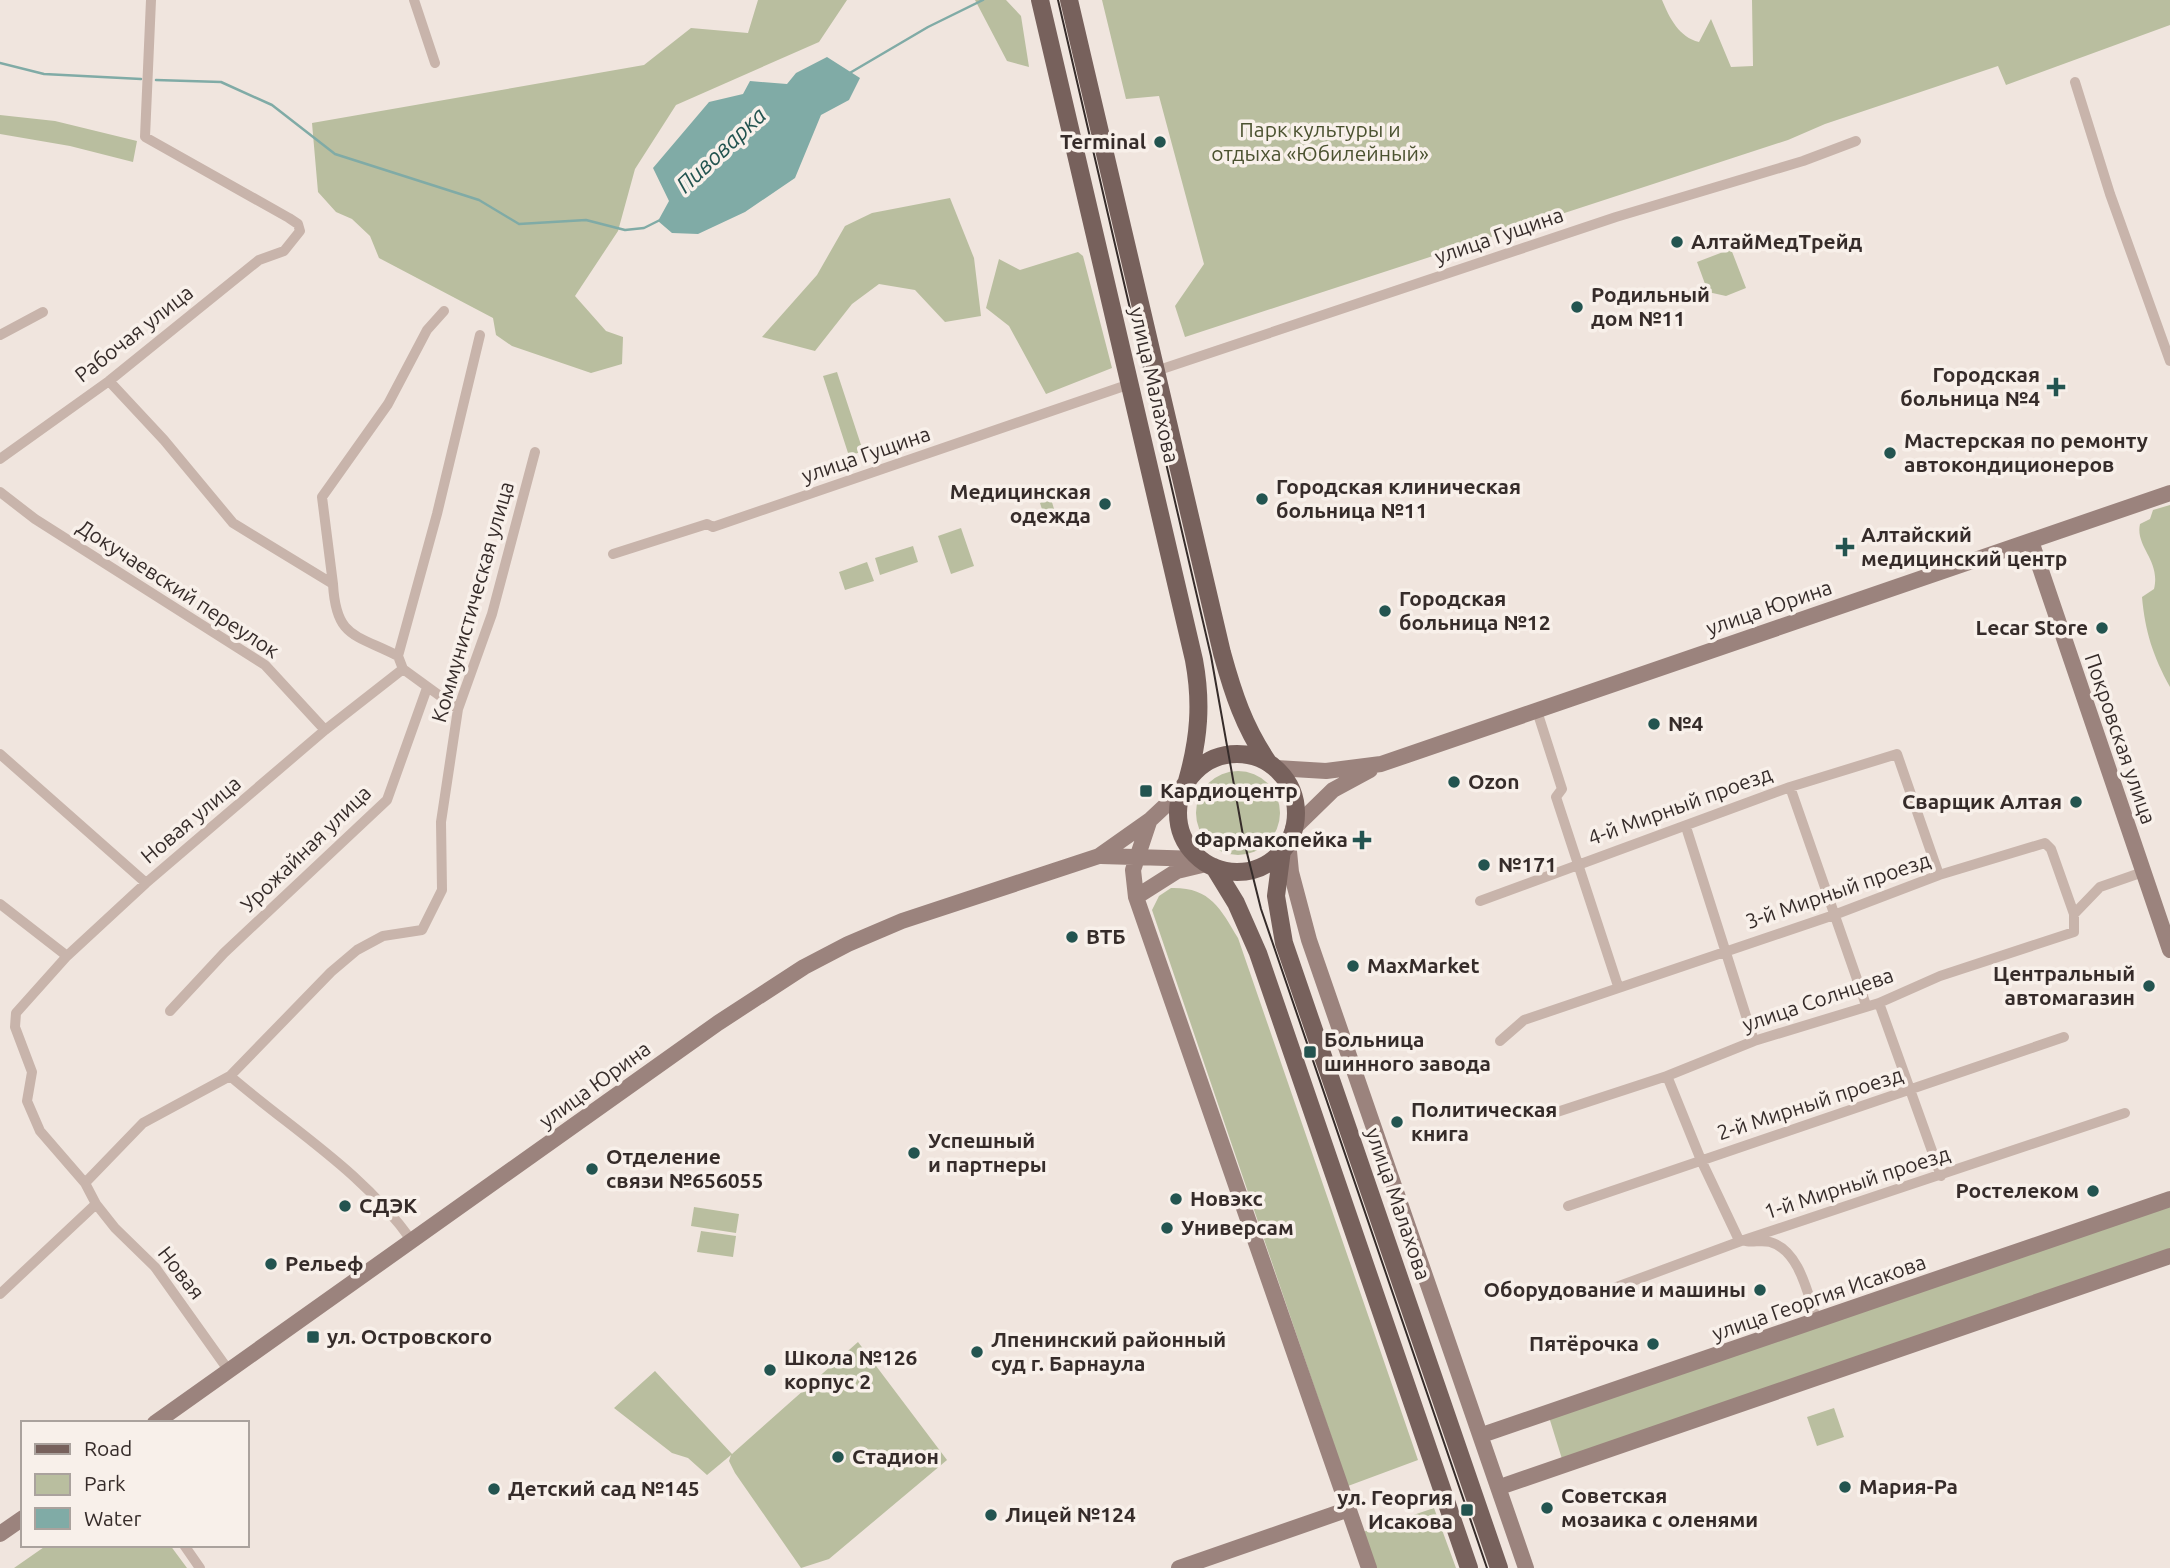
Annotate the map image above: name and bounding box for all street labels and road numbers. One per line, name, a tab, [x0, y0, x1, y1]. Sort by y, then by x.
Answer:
street label: улица Гущина	[1431, 202, 1566, 268]
street label: Рабочая улица	[70, 280, 197, 387]
street label: улица Малахова	[1125, 304, 1185, 465]
street label: улица Гущина	[798, 421, 933, 487]
street label: Коммунистическая улица	[426, 478, 518, 725]
street label: Докучаевский переулок	[73, 514, 284, 663]
street label: улица Юрина	[1703, 574, 1835, 640]
street label: Покровская улица	[2081, 650, 2161, 827]
street label: 4-й Мирный проезд	[1584, 761, 1775, 849]
street label: Новая улица	[136, 771, 245, 868]
street label: Урожайная улица	[235, 780, 375, 916]
street label: 3-й Мирный проезд	[1742, 847, 1933, 933]
street label: улица Солнцева	[1739, 962, 1896, 1036]
street label: улица Юрина	[534, 1036, 655, 1133]
street label: 2-й Мирный проезд	[1714, 1062, 1906, 1144]
street label: улица Малахова	[1362, 1124, 1436, 1283]
street label: 1-й Мирный проезд	[1761, 1141, 1953, 1223]
street label: Новая	[154, 1241, 210, 1304]
street label: улица Георгия Исакова	[1709, 1249, 1929, 1345]

